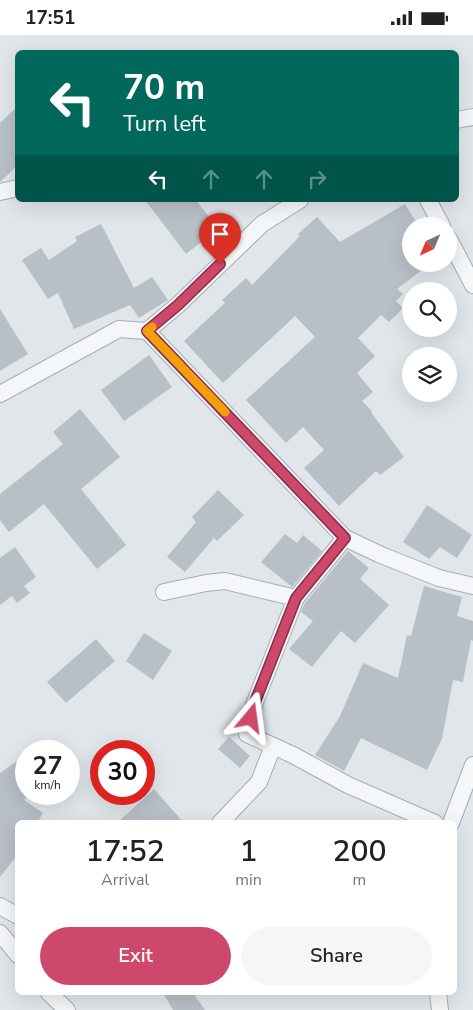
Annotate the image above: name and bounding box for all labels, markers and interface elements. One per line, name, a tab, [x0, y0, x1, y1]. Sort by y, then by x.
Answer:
text: 17:51	[25, 5, 75, 31]
text: 70 m	[123, 64, 205, 111]
icon: left	[40, 70, 105, 135]
text: Turn left	[123, 109, 206, 139]
icon: left	[144, 165, 172, 193]
icon: ahead	[197, 165, 225, 193]
icon: ahead	[250, 165, 278, 193]
icon: right	[303, 165, 331, 193]
pin	[199, 213, 241, 264]
north arrow	[402, 217, 458, 273]
map controls	[402, 217, 457, 402]
icon: arrive	[206, 220, 234, 248]
button: search	[402, 282, 457, 337]
button: layers	[402, 347, 457, 402]
position arrow	[224, 691, 276, 743]
speed limit sign: 30	[90, 740, 155, 805]
text: 27	[32, 749, 63, 783]
text: km/h	[34, 777, 61, 793]
text: 17:52	[86, 831, 165, 872]
text: 1	[240, 831, 258, 872]
text: 200	[332, 831, 386, 872]
text: Arrival	[101, 869, 149, 891]
text: min	[235, 869, 262, 891]
text: m	[353, 869, 366, 891]
button: Exit	[40, 927, 231, 985]
button: Share	[241, 927, 432, 985]

